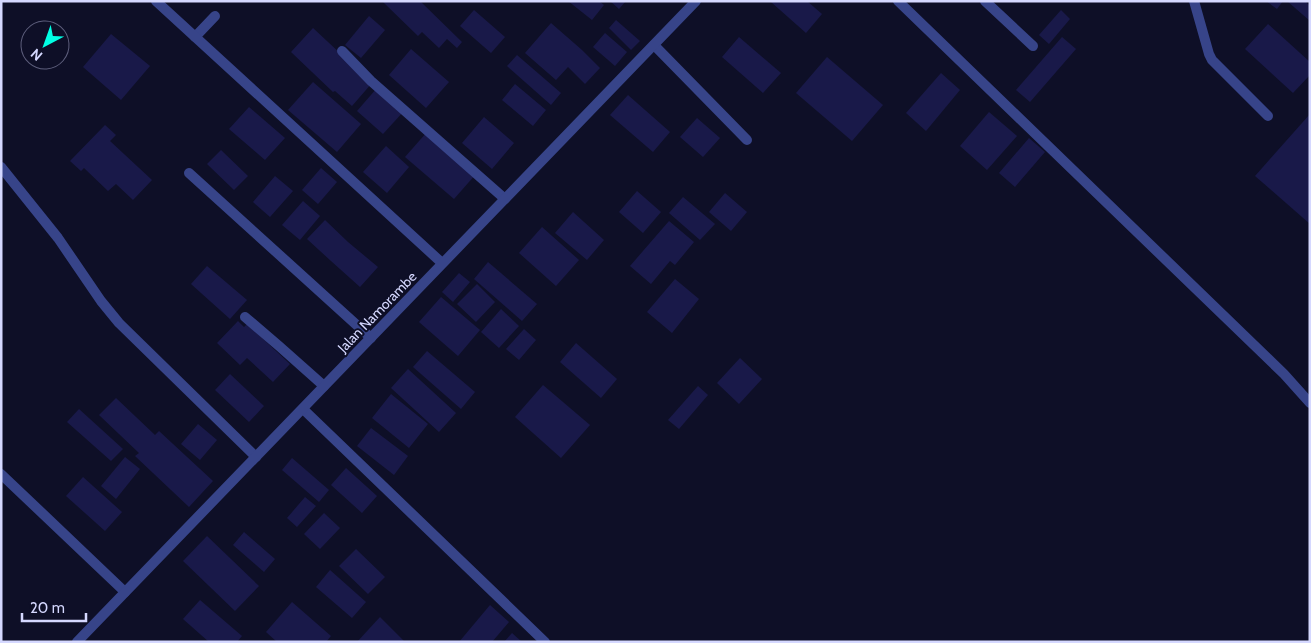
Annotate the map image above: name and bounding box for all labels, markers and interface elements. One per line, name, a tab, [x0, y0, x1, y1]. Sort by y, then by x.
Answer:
north arrow	[20, 20, 70, 70]
text: N	[27, 45, 46, 65]
street label: Jalan Namorambe	[333, 268, 420, 357]
scale bar	[22, 590, 86, 622]
text: 20 m	[30, 599, 65, 617]

